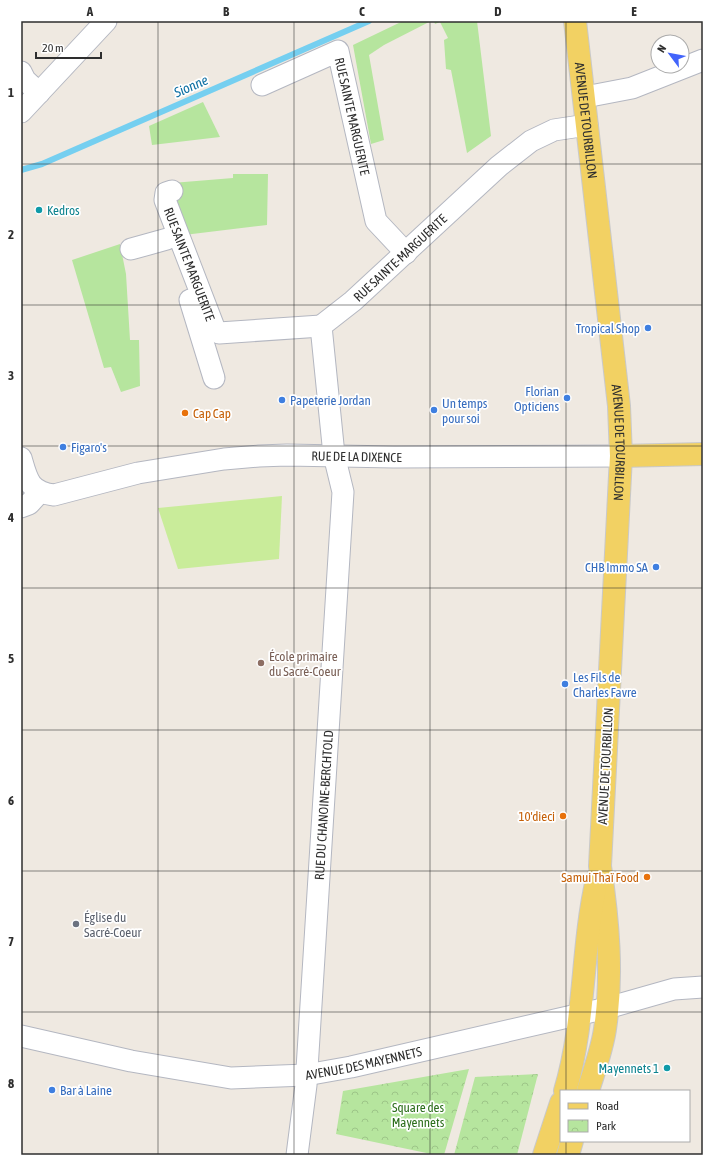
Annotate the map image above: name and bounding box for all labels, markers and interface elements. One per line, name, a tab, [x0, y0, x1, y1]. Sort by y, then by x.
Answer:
text: A	[86, 4, 94, 19]
text: B	[223, 4, 230, 19]
text: C	[359, 4, 365, 19]
text: D	[494, 4, 502, 19]
text: E	[631, 4, 637, 19]
scale bar	[36, 34, 101, 60]
north arrow	[650, 34, 690, 74]
text: 20 m	[42, 41, 64, 55]
text: N	[655, 43, 668, 55]
street label: RUE SAINTE MARGUERITE	[332, 56, 373, 177]
street label: AVENUE DE TOURBILLON	[572, 61, 600, 179]
water label: Sionne	[171, 71, 211, 101]
text: 1	[8, 85, 14, 100]
place label: Kedros	[47, 203, 80, 218]
marker: Kedros	[34, 205, 44, 215]
street label: RUE SAINTE MARGUERITE	[161, 205, 218, 323]
street label: RUE SAINTE-MARGUERITE	[351, 211, 450, 305]
text: 2	[8, 227, 14, 242]
place label: Tropical Shop	[576, 321, 640, 336]
marker: Tropical Shop	[643, 323, 653, 333]
text: 3	[8, 368, 14, 383]
street label: AVENUE DE TOURBILLON	[609, 383, 628, 501]
place label: Florian Opticiens	[514, 384, 559, 414]
place label: Papeterie Jordan	[290, 393, 371, 408]
marker: Florian Opticiens	[562, 393, 572, 403]
marker: Papeterie Jordan	[277, 395, 287, 405]
place label: Un temps pour soi	[442, 396, 488, 426]
marker: Un temps pour soi	[429, 405, 439, 415]
place label: Cap Cap	[193, 406, 231, 421]
marker: Cap Cap	[180, 408, 190, 418]
place label: Figaro's	[71, 440, 107, 455]
marker: Figaro's	[58, 442, 68, 452]
street label: RUE DE LA DIXENCE	[311, 448, 402, 465]
text: 4	[7, 510, 14, 525]
place label: CHB Immo SA	[585, 560, 649, 575]
marker: CHB Immo SA	[651, 562, 661, 572]
place label: École primaire du Sacré-Coeur	[269, 649, 341, 679]
text: 5	[8, 651, 14, 666]
marker: École primaire du Sacré-Coeur	[256, 658, 266, 668]
place label: Les Fils de Charles Favre	[573, 670, 637, 700]
marker: Les Fils de Charles Favre	[560, 679, 570, 689]
street label: AVENUE DE TOURBILLON	[595, 707, 616, 825]
street label: RUE DU CHANOINE-BERCHTOLD	[312, 730, 336, 880]
text: 6	[8, 793, 14, 808]
place label: 10'dieci	[518, 809, 555, 824]
marker: 10'dieci	[558, 811, 568, 821]
place label: Samui Thaï Food	[561, 870, 639, 885]
marker: Samui Thaï Food	[642, 872, 652, 882]
place label: Église du Sacré-Coeur	[84, 910, 141, 940]
marker: Église du Sacré-Coeur	[71, 919, 81, 929]
text: 7	[8, 934, 14, 949]
street label: AVENUE DES MAYENNETS	[304, 1044, 424, 1083]
place label: Mayennets 1	[598, 1061, 659, 1076]
marker: Mayennets 1	[662, 1063, 672, 1073]
text: 8	[8, 1076, 14, 1091]
place label: Bar à Laine	[60, 1083, 112, 1098]
marker: Bar à Laine	[47, 1085, 57, 1095]
legend	[560, 1090, 690, 1142]
text: Road	[596, 1099, 619, 1113]
park label: Square des Mayennets	[392, 1100, 445, 1130]
text: Park	[596, 1119, 617, 1133]

